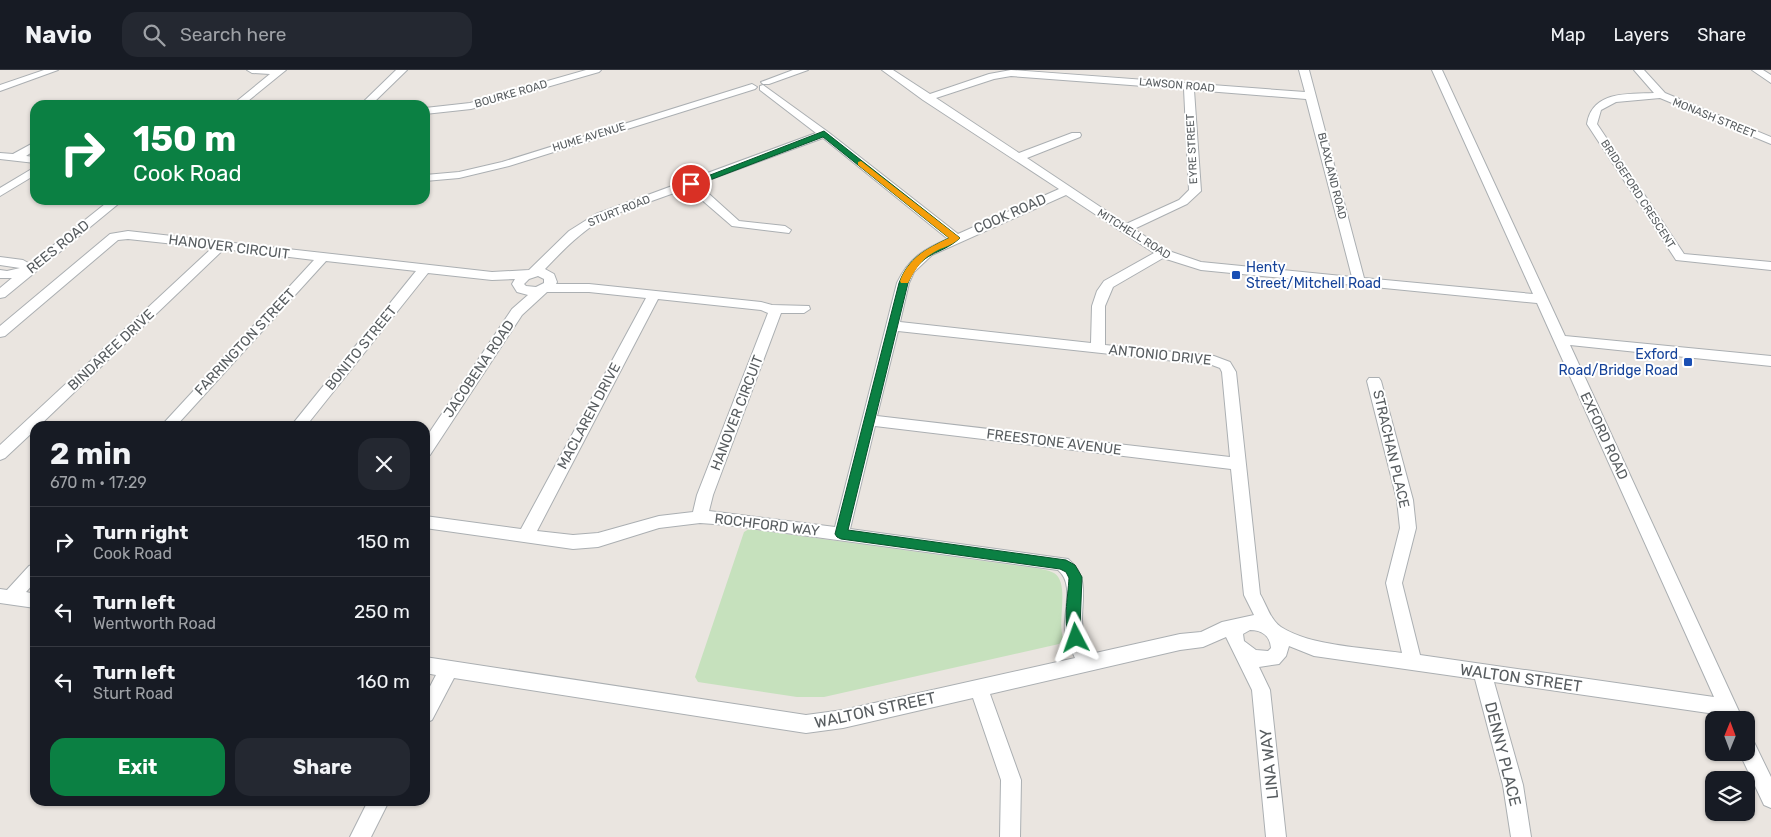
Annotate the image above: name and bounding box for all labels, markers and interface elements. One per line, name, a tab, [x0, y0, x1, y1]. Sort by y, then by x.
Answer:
search box	[122, 12, 472, 57]
text: Navio	[25, 21, 92, 49]
icon: search	[140, 21, 168, 49]
text: Search here	[180, 23, 286, 46]
text: Map	[1551, 24, 1586, 46]
text: Layers	[1614, 24, 1669, 46]
text: Share	[1697, 24, 1746, 46]
street label: LAWSON ROAD	[1139, 75, 1215, 95]
street label: BOURKE ROAD	[473, 77, 549, 111]
street label: MONASH STREET	[1671, 95, 1758, 141]
street label: EYRE STREET	[1184, 113, 1200, 184]
text: 150 m	[133, 118, 236, 160]
icon: right	[50, 120, 115, 185]
street label: HUME AVENUE	[551, 120, 628, 154]
street label: BLAXLAND ROAD	[1315, 131, 1349, 221]
street label: BRIDGEFORD CRESCENT	[1598, 137, 1678, 251]
text: Cook Road	[133, 160, 242, 187]
pin	[670, 163, 712, 205]
icon: arrive	[677, 170, 705, 198]
street label: COOK ROAD	[971, 190, 1049, 238]
street label: STURT ROAD	[586, 193, 652, 229]
street label: MITCHELL ROAD	[1095, 206, 1173, 262]
street label: REES ROAD	[23, 217, 93, 277]
street label: HANOVER CIRCUIT	[167, 231, 291, 263]
place label: Henty Street/Mitchell Road	[1246, 259, 1381, 292]
marker: Henty Street/Mitchell Road	[1230, 269, 1242, 281]
street label: FARRINGTON STREET	[191, 285, 299, 399]
street label: BONITO STREET	[322, 302, 400, 394]
street label: BINDAREE DRIVE	[64, 306, 158, 394]
street label: JACOBENA ROAD	[440, 317, 518, 421]
street label: ANTONIO DRIVE	[1108, 341, 1212, 369]
place label: Exford Road/Bridge Road	[1558, 346, 1678, 379]
street label: HANOVER CIRCUIT	[707, 353, 767, 473]
marker: Exford Road/Bridge Road	[1682, 356, 1694, 368]
street label: MACLAREN DRIVE	[554, 360, 624, 472]
street label: STRACHAN PLACE	[1369, 388, 1413, 510]
street label: EXFORD ROAD	[1576, 390, 1632, 482]
street label: FREESTONE AVENUE	[986, 425, 1122, 459]
text: 2 min	[50, 436, 131, 472]
button: close	[358, 438, 410, 490]
text: 670 m · 17:29	[50, 473, 147, 492]
street label: ROCHFORD WAY	[713, 510, 821, 540]
text: Turn right	[93, 521, 188, 544]
icon: right	[50, 528, 78, 556]
text: 150 m	[357, 530, 410, 553]
text: Cook Road	[93, 544, 172, 563]
text: Turn left	[93, 591, 175, 614]
icon: left	[50, 598, 78, 626]
text: 250 m	[354, 600, 410, 623]
position arrow	[1049, 611, 1101, 663]
text: Wentworth Road	[93, 614, 216, 633]
street label: WALTON STREET	[1459, 660, 1583, 696]
text: Turn left	[93, 661, 175, 684]
icon: left	[50, 668, 78, 696]
text: 160 m	[357, 670, 410, 693]
text: Sturt Road	[93, 684, 173, 703]
street label: WALTON STREET	[813, 688, 937, 732]
street label: DENNY PLACE	[1481, 700, 1525, 808]
north arrow	[1705, 711, 1755, 761]
map controls	[1705, 711, 1755, 821]
street label: LINA WAY	[1256, 728, 1282, 800]
button: Exit	[50, 738, 225, 796]
button: Share	[235, 738, 410, 796]
button: layers	[1705, 771, 1755, 821]

